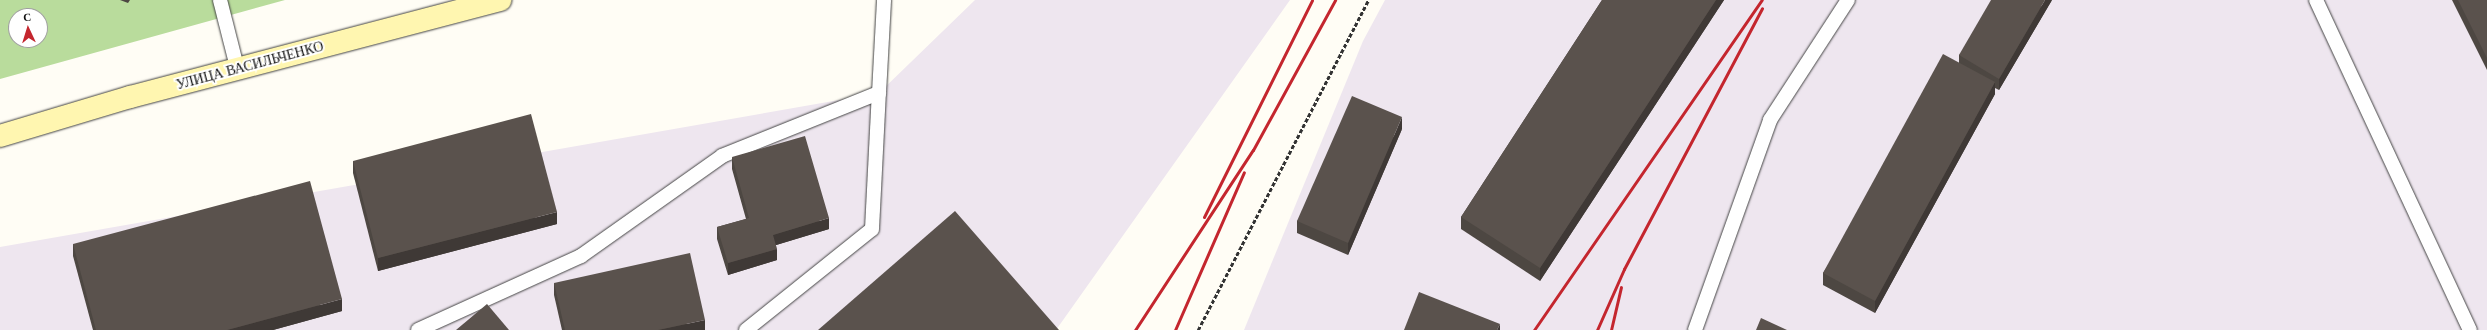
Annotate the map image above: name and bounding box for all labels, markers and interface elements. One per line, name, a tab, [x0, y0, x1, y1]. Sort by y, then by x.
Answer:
north arrow	[8, 8, 48, 48]
text: С	[23, 11, 32, 23]
street label: УЛИЦА ВАСИЛЬЧЕНКО	[175, 38, 325, 94]

